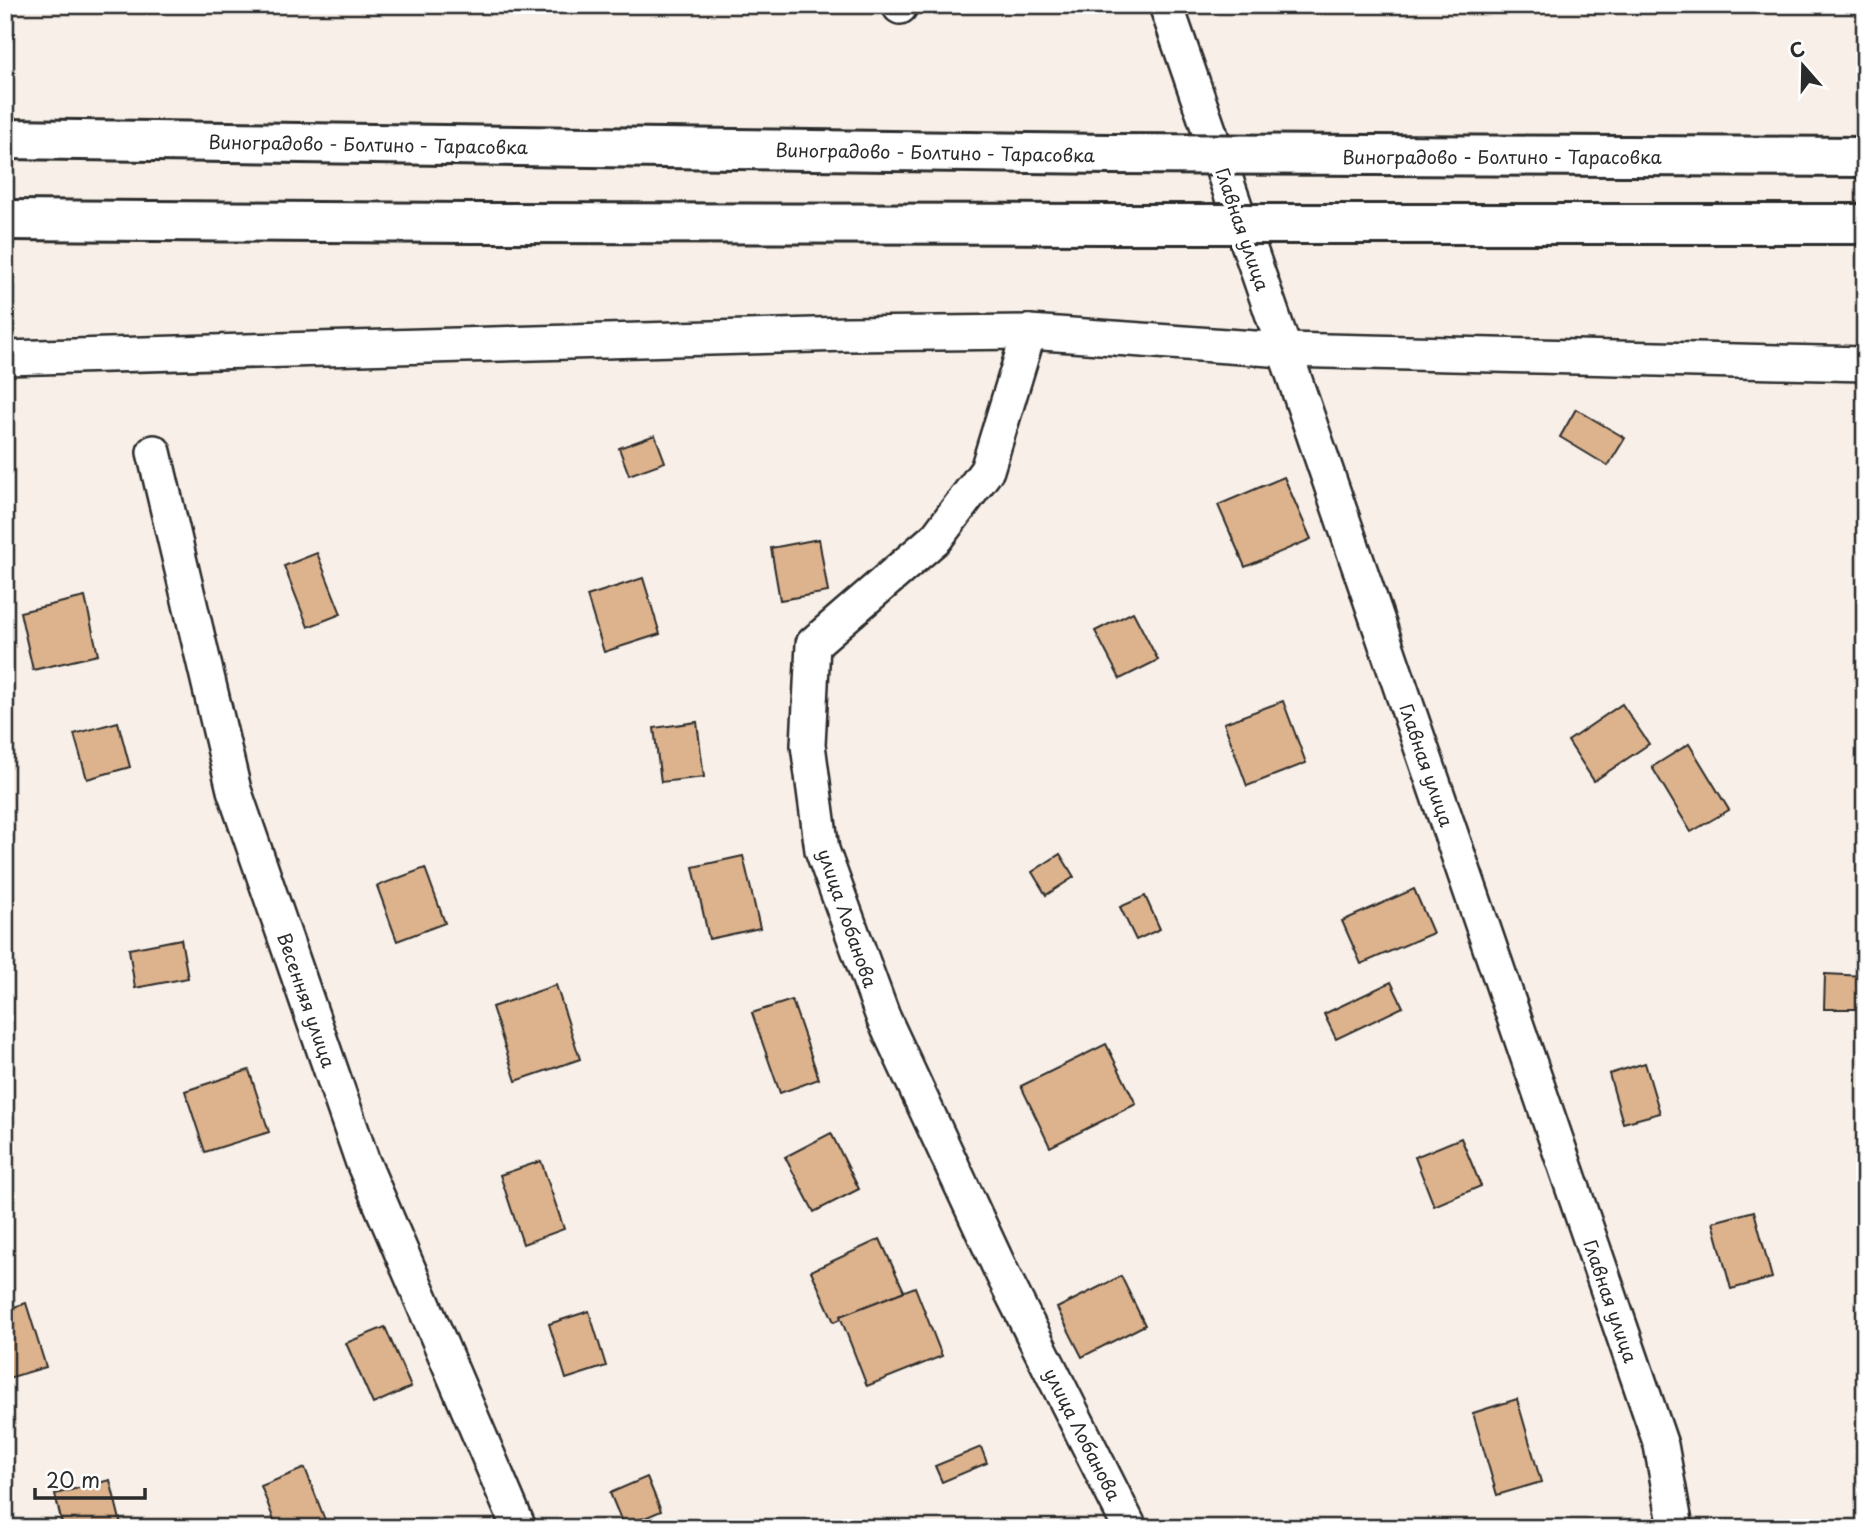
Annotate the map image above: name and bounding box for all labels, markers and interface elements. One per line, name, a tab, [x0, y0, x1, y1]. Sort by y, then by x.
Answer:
north arrow	[1769, 32, 1839, 102]
text: С	[1785, 33, 1808, 65]
street label: Виноградово - Болтино - Тарасовка	[208, 128, 529, 160]
street label: Виноградово - Болтино - Тарасовка	[775, 136, 1096, 168]
street label: Виноградово - Болтино - Тарасовка	[1342, 143, 1663, 170]
street label: Главная улица	[1209, 164, 1277, 295]
street label: Главная улица	[1393, 700, 1461, 831]
street label: улица Лобанова	[812, 845, 885, 992]
street label: Весенняя улица	[271, 929, 343, 1072]
street label: Главная улица	[1577, 1236, 1645, 1367]
street label: улица Лобанова	[1038, 1363, 1128, 1506]
scale bar	[35, 1456, 145, 1500]
text: 20 m	[46, 1463, 100, 1495]

